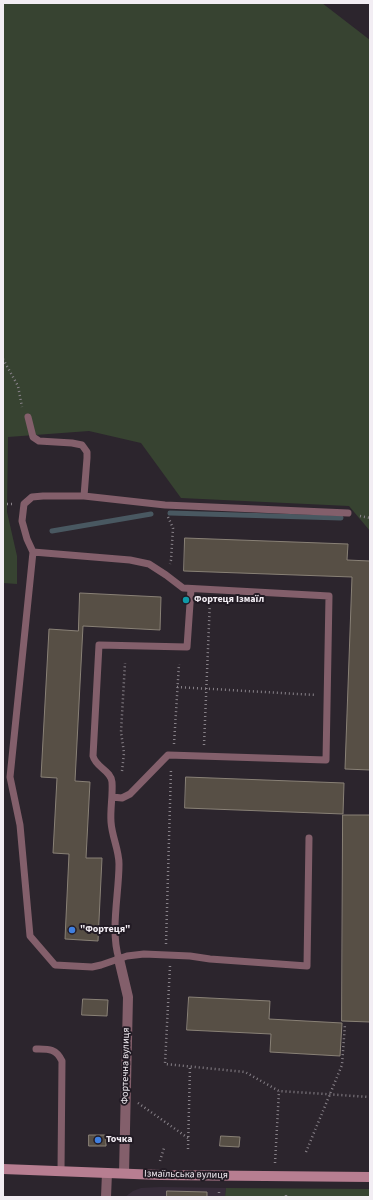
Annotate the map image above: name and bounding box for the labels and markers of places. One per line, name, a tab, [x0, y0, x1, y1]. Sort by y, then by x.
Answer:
place label: Фортеця Ізмаїл	[194, 594, 264, 606]
marker: Фортеця Ізмаїл	[181, 595, 191, 605]
place label: "Фортеця"	[80, 924, 130, 936]
marker: "Фортеця"	[67, 925, 77, 935]
place label: Точка	[106, 1134, 132, 1146]
marker: Точка	[93, 1135, 103, 1145]

